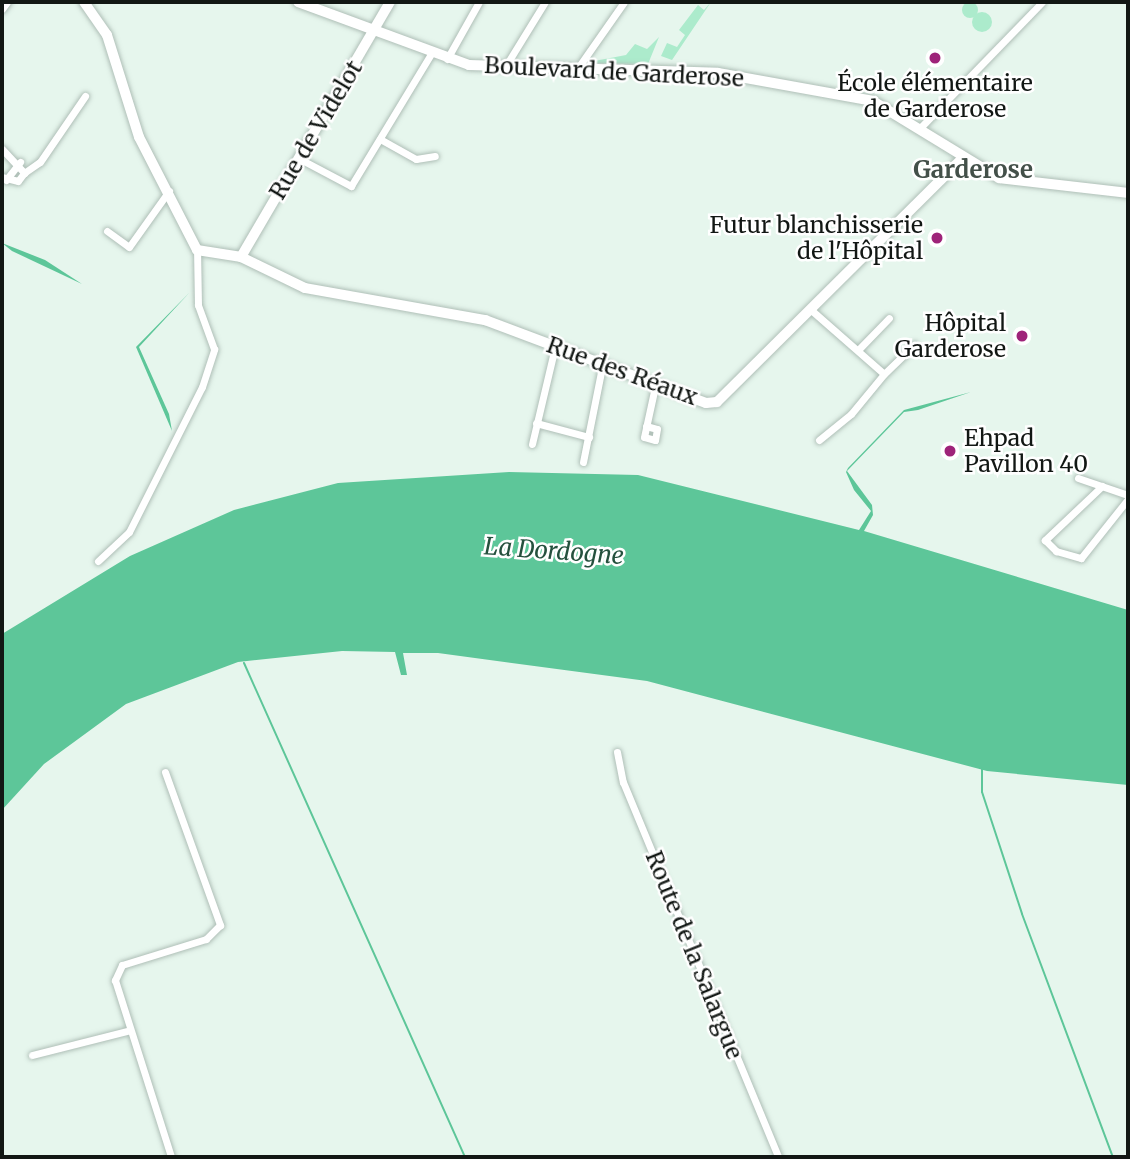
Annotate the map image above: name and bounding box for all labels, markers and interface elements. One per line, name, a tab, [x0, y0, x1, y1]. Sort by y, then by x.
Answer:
marker: École élémentaire de Garderose	[927, 50, 943, 66]
street label: Boulevard de Garderose	[483, 51, 745, 93]
street label: Rue de Videlot	[264, 56, 368, 204]
place label: École élémentaire de Garderose	[837, 69, 1033, 123]
district label: Garderose	[913, 156, 1033, 184]
place label: Futur blanchisserie de l'Hôpital	[710, 211, 923, 265]
marker: Futur blanchisserie de l'Hôpital	[929, 230, 945, 246]
place label: Hôpital Garderose	[895, 309, 1006, 363]
marker: Hôpital Garderose	[1012, 326, 1032, 346]
street label: Rue des Réaux	[543, 331, 701, 411]
place label: Ehpad Pavillon 40	[964, 424, 1088, 478]
marker: Ehpad Pavillon 40	[942, 443, 958, 459]
water label: La Dordogne	[483, 532, 625, 570]
street label: Route de la Salargue	[640, 847, 748, 1063]

